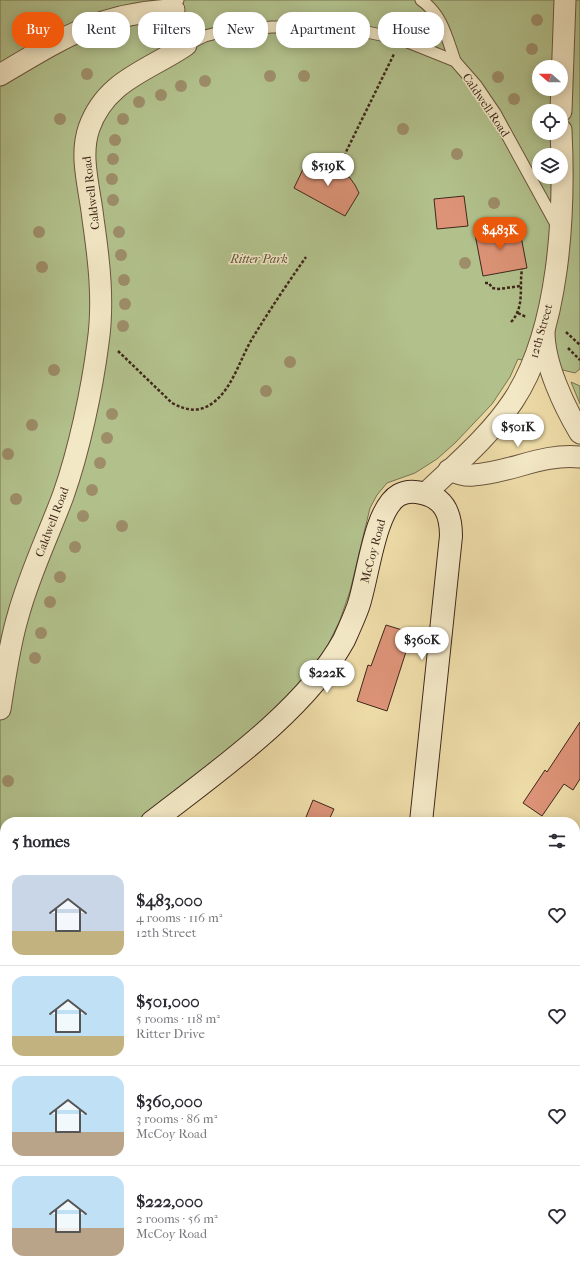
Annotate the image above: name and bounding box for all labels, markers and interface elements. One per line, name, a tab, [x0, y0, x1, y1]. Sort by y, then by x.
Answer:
chip: Buy	[12, 12, 64, 48]
chip: Rent	[72, 12, 130, 48]
chip: Filters	[138, 12, 205, 48]
chip: New	[213, 12, 268, 48]
chip: Apartment	[276, 12, 370, 48]
chip: House	[378, 12, 444, 48]
north arrow	[532, 60, 568, 96]
map controls	[532, 60, 568, 184]
street label: Caldwell Road	[460, 70, 513, 140]
button: locate	[532, 104, 568, 140]
button: layers	[532, 148, 568, 184]
pin: $519K	[300, 153, 356, 187]
street label: Caldwell Road	[79, 155, 102, 230]
text: $519K	[311, 158, 345, 173]
pin: $483K	[472, 217, 528, 251]
text: $483K	[482, 222, 518, 237]
park label: Ritter Park	[229, 252, 288, 266]
street label: 12th Street	[527, 302, 556, 360]
pin: $501K	[490, 414, 546, 448]
text: $501K	[501, 419, 535, 434]
street label: Caldwell Road	[32, 485, 72, 559]
street label: McCoy Road	[358, 517, 388, 585]
pin: $360K	[394, 627, 450, 661]
text: $360K	[404, 632, 440, 647]
pin: $222K	[299, 660, 355, 694]
text: $222K	[309, 665, 345, 680]
icon: filters	[546, 830, 568, 852]
text: 5 homes	[12, 831, 70, 851]
text: $483,000	[136, 890, 203, 910]
icon: home	[44, 891, 92, 939]
icon: heart	[546, 904, 568, 926]
text: 4 rooms · 116 m²	[136, 910, 222, 925]
text: 12th Street	[136, 925, 196, 940]
text: $501,000	[136, 991, 200, 1011]
icon: home	[44, 992, 92, 1040]
icon: heart	[546, 1005, 568, 1027]
text: 5 rooms · 118 m²	[136, 1011, 220, 1026]
text: Ritter Drive	[136, 1026, 205, 1041]
text: $360,000	[136, 1091, 203, 1111]
icon: home	[44, 1092, 92, 1140]
icon: heart	[546, 1105, 568, 1127]
text: 3 rooms · 86 m²	[136, 1111, 217, 1126]
text: McCoy Road	[136, 1126, 207, 1141]
text: $222,000	[136, 1191, 203, 1211]
icon: home	[44, 1192, 92, 1240]
icon: heart	[546, 1205, 568, 1227]
text: 2 rooms · 56 m²	[136, 1211, 218, 1226]
text: McCoy Road	[136, 1226, 207, 1241]

